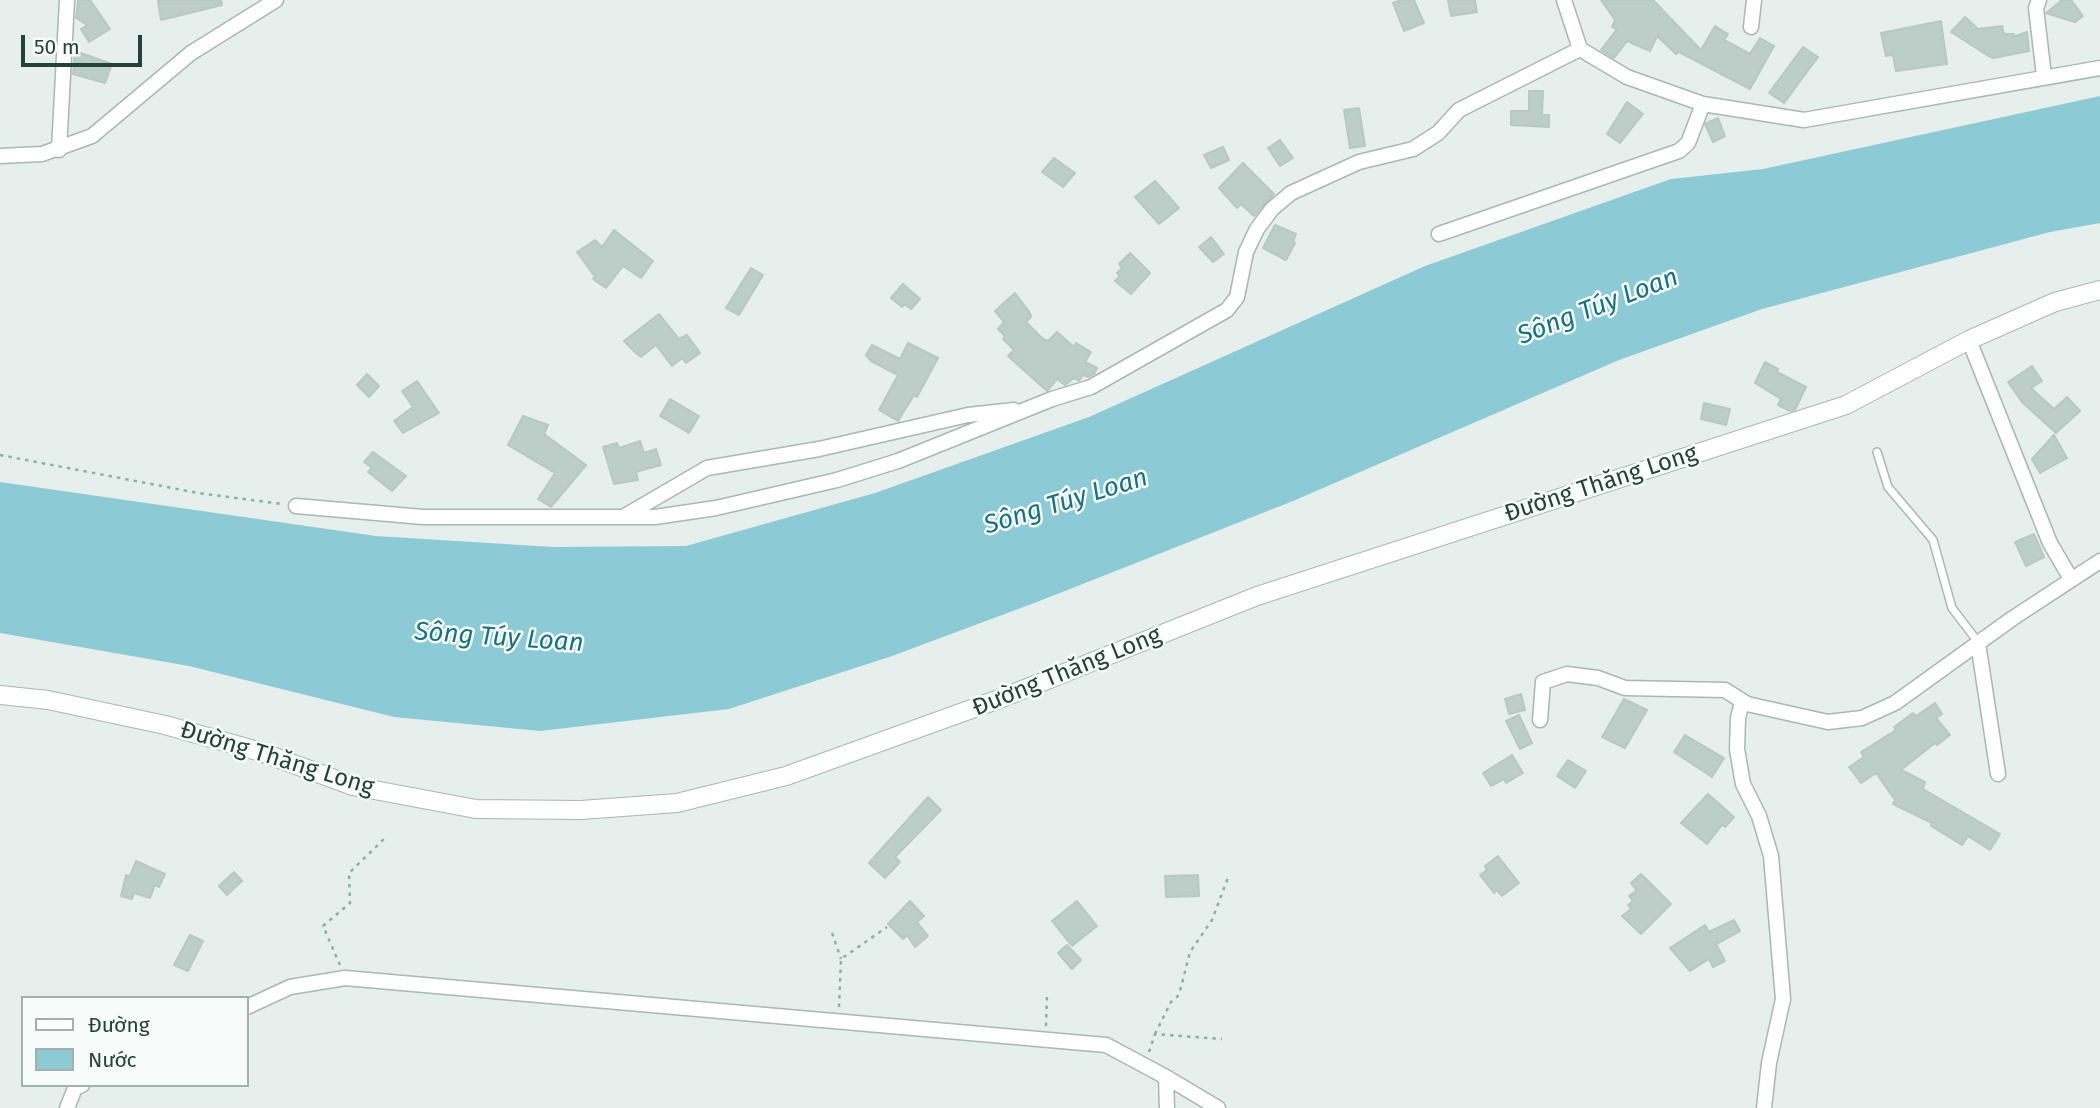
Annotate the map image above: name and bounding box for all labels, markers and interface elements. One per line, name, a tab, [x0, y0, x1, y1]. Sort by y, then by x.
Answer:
scale bar	[24, 21, 145, 65]
text: 50 m	[34, 34, 80, 60]
water label: Sông Túy Loan	[1513, 262, 1683, 352]
street label: Đường Thăng Long	[1501, 439, 1701, 529]
water label: Sông Túy Loan	[980, 462, 1152, 542]
water label: Sông Túy Loan	[413, 617, 585, 659]
street label: Đường Thăng Long	[968, 621, 1166, 723]
street label: Đường Thăng Long	[177, 716, 377, 802]
legend	[21, 996, 248, 1087]
text: Đường	[88, 1012, 150, 1038]
text: Nước	[88, 1047, 137, 1073]

